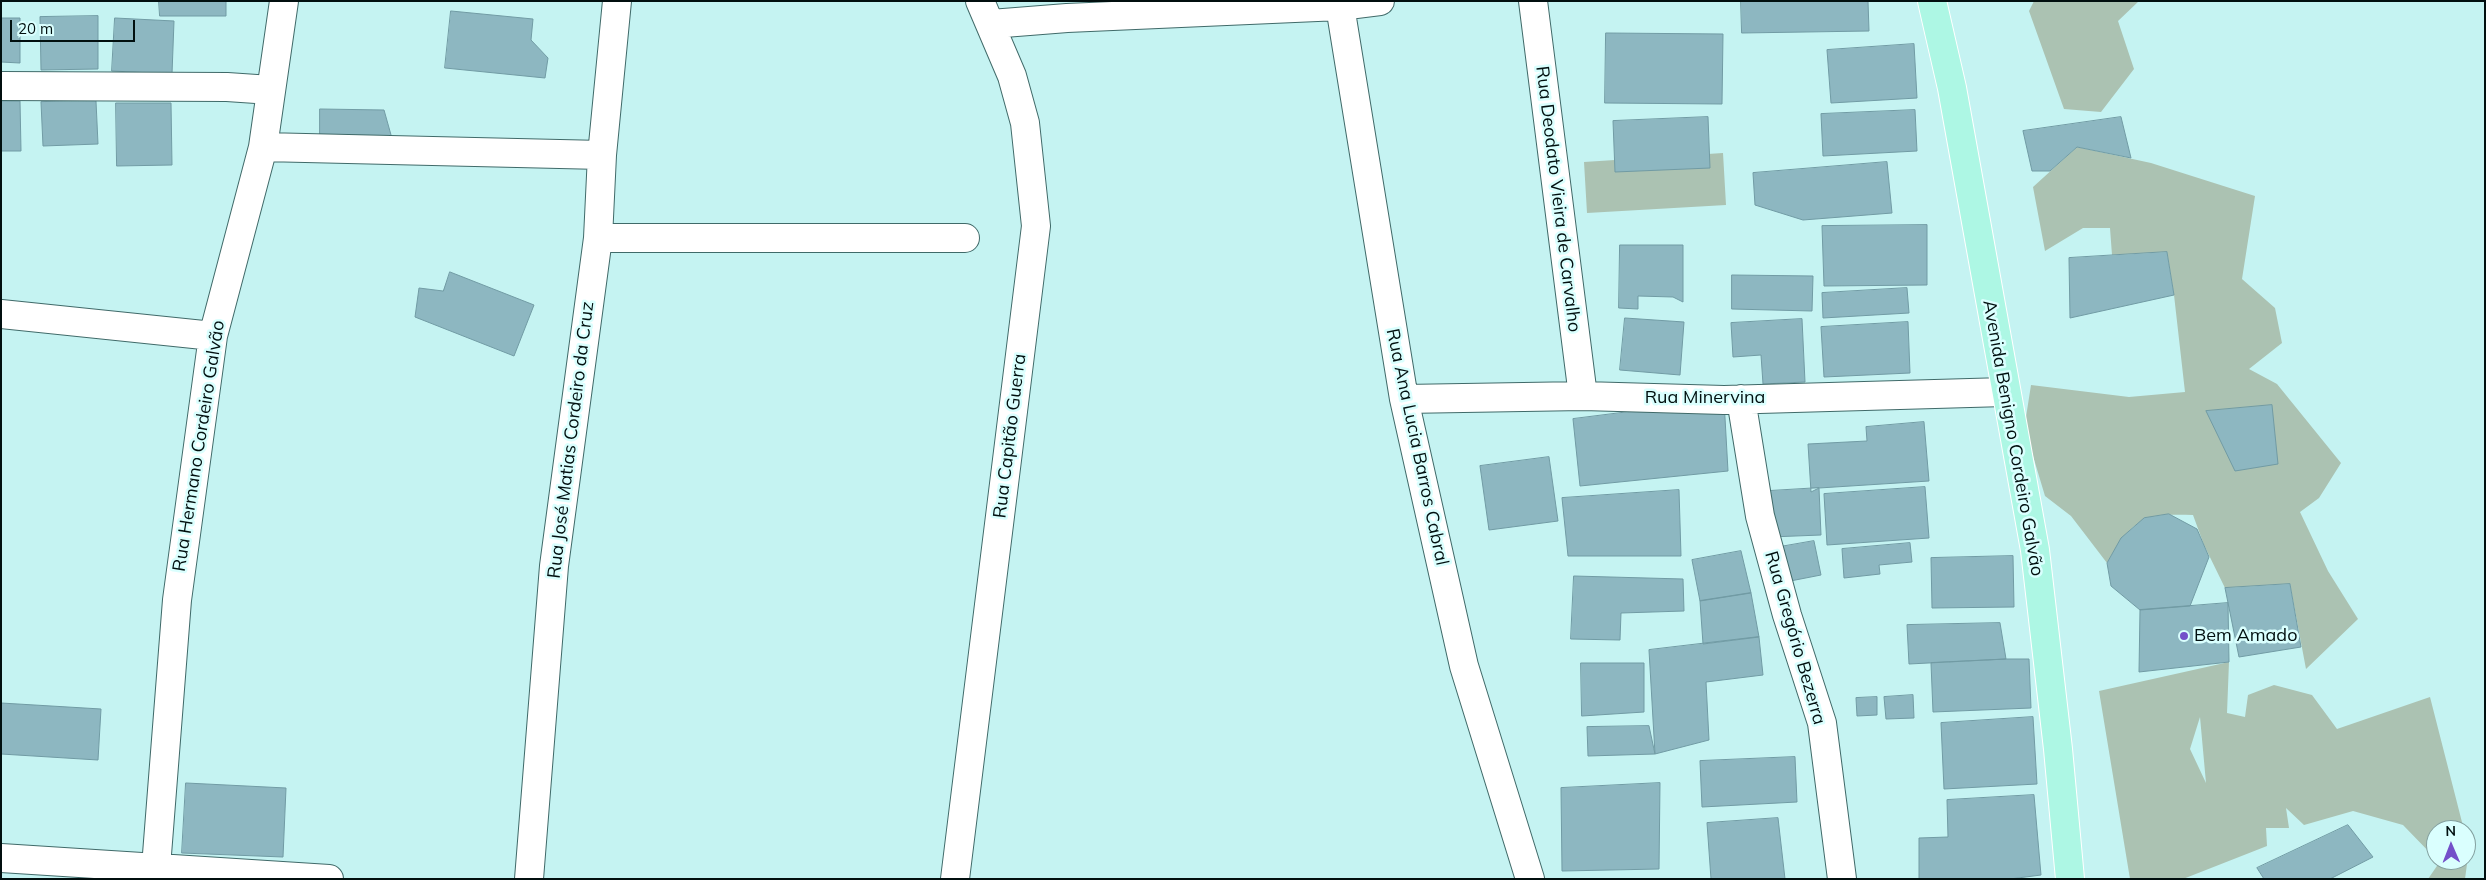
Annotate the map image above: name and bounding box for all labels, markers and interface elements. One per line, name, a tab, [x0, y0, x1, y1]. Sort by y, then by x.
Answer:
scale bar	[12, 10, 138, 42]
text: 20 m	[18, 19, 53, 38]
street label: Rua Deodato Vieira de Carvalho	[1531, 65, 1585, 333]
street label: Avenida Benigno Cordeiro Galvão	[1978, 298, 2048, 578]
street label: Rua José Matias Cordeiro da Cruz	[543, 300, 599, 580]
street label: Rua Hermano Cordeiro Galvão	[168, 319, 230, 573]
street label: Rua Ana Lucia Barros Cabral	[1381, 327, 1453, 567]
street label: Rua Capitão Guerra	[989, 353, 1031, 519]
street label: Rua Minervina	[1645, 387, 1765, 409]
street label: Rua Gregório Bezerra	[1760, 549, 1830, 727]
place label: Bem Amado	[2194, 625, 2297, 647]
marker: Bem Amado	[2178, 630, 2190, 642]
north arrow	[2426, 820, 2476, 870]
text: N	[2445, 822, 2456, 840]

